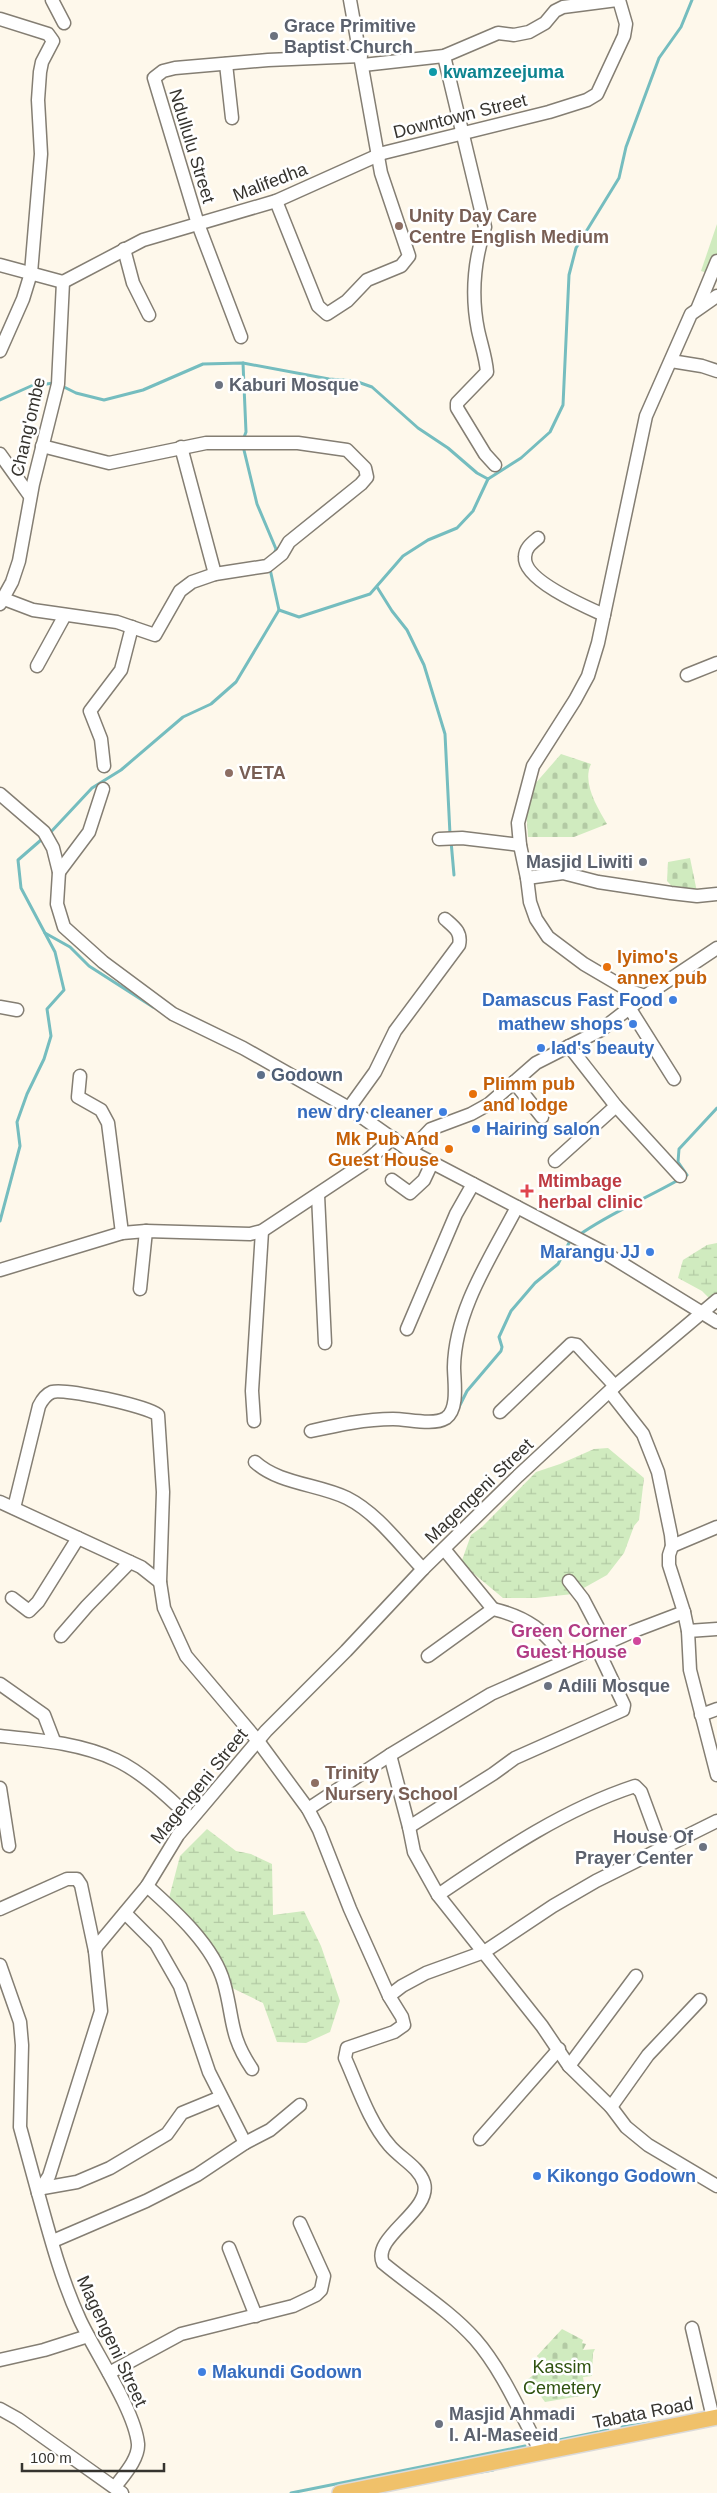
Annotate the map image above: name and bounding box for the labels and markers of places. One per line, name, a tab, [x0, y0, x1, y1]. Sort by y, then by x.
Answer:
place label: Grace Primitive Baptist Church	[284, 16, 416, 57]
marker: Grace Primitive Baptist Church	[268, 30, 280, 42]
place label: kwamzeejuma	[443, 62, 565, 82]
marker: kwamzeejuma	[427, 66, 439, 78]
place label: Unity Day Care Centre English Medium	[409, 206, 609, 247]
marker: Unity Day Care Centre English Medium	[393, 220, 405, 232]
place label: Kaburi Mosque	[229, 375, 359, 395]
marker: Kaburi Mosque	[213, 379, 225, 391]
place label: VETA	[239, 763, 286, 783]
marker: VETA	[223, 767, 235, 779]
place label: Masjid Liwiti	[526, 852, 633, 872]
marker: Masjid Liwiti	[637, 856, 649, 868]
place label: lyimo's annex pub	[617, 947, 707, 988]
marker: lyimo's annex pub	[601, 961, 613, 973]
place label: Damascus Fast Food	[482, 990, 663, 1010]
marker: Damascus Fast Food	[667, 994, 679, 1006]
place label: mathew shops	[498, 1014, 623, 1034]
marker: mathew shops	[627, 1018, 639, 1030]
place label: lad's beauty	[551, 1038, 654, 1058]
marker: lad's beauty	[535, 1042, 547, 1054]
place label: Godown	[271, 1065, 343, 1085]
marker: Godown	[255, 1069, 267, 1081]
place label: Plimm pub and lodge	[483, 1074, 575, 1115]
marker: Plimm pub and lodge	[467, 1088, 479, 1100]
place label: new dry cleaner	[297, 1102, 433, 1122]
marker: new dry cleaner	[437, 1106, 449, 1118]
place label: Hairing salon	[486, 1119, 600, 1139]
marker: Hairing salon	[470, 1123, 482, 1135]
place label: Mk Pub And Guest House	[328, 1129, 439, 1170]
marker: Mk Pub And Guest House	[443, 1143, 455, 1155]
place label: Mtimbage herbal clinic	[538, 1171, 643, 1212]
marker: Mtimbage herbal clinic	[520, 1184, 534, 1198]
place label: Marangu JJ	[540, 1242, 640, 1262]
marker: Marangu JJ	[644, 1246, 656, 1258]
place label: Green Corner Guest House	[511, 1621, 627, 1662]
marker: Green Corner Guest House	[631, 1635, 643, 1647]
place label: Adili Mosque	[558, 1676, 670, 1696]
marker: Adili Mosque	[542, 1680, 554, 1692]
place label: Trinity Nursery School	[325, 1763, 458, 1804]
marker: Trinity Nursery School	[309, 1777, 321, 1789]
place label: House Of Prayer Center	[575, 1827, 694, 1868]
marker: House Of Prayer Center	[697, 1841, 709, 1853]
place label: Kikongo Godown	[547, 2166, 696, 2186]
marker: Kikongo Godown	[531, 2170, 543, 2182]
place label: Makundi Godown	[212, 2362, 362, 2382]
marker: Makundi Godown	[196, 2366, 208, 2378]
place label: Masjid Ahmadi I. Al-Maseeid	[449, 2404, 575, 2445]
marker: Masjid Ahmadi I. Al-Maseeid	[433, 2418, 445, 2430]

